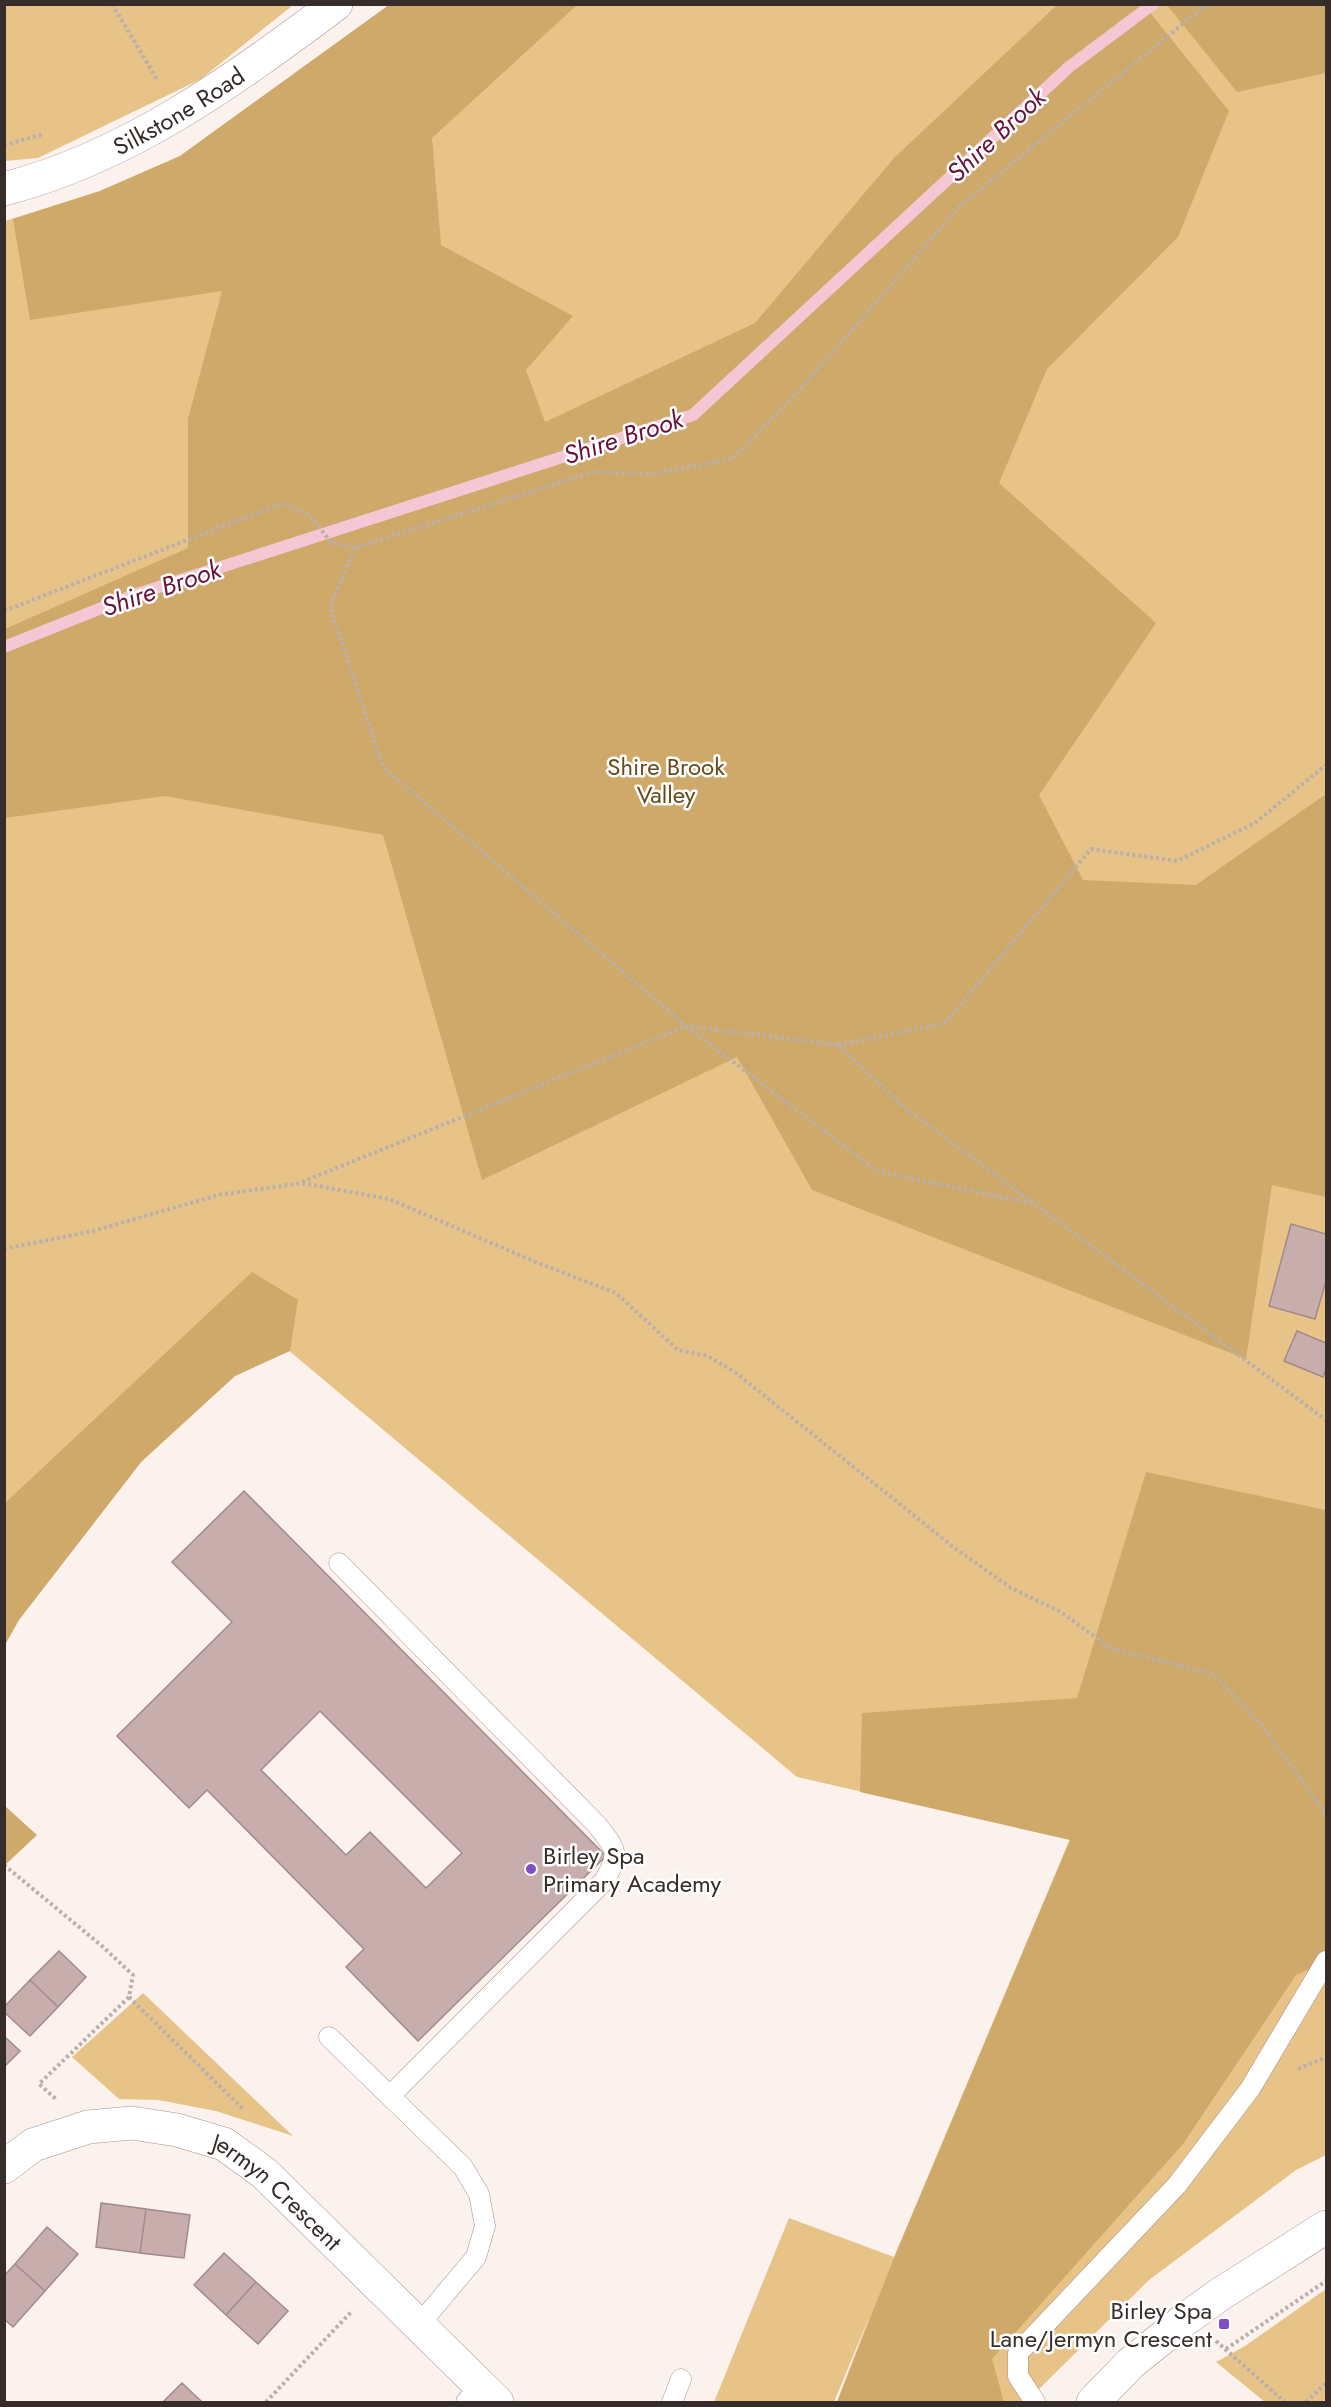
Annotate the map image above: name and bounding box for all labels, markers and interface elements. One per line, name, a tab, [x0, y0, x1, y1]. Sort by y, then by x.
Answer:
street label: Silkstone Road	[107, 58, 251, 164]
water label: Shire Brook	[938, 78, 1056, 191]
water label: Shire Brook	[558, 399, 690, 474]
water label: Shire Brook	[96, 549, 227, 626]
park label: Shire Brook Valley	[607, 749, 725, 812]
place label: Birley Spa Primary Academy	[543, 1838, 722, 1901]
marker: Birley Spa Primary Academy	[524, 1862, 538, 1876]
street label: Jermyn Crescent	[206, 2123, 350, 2258]
place label: Birley Spa Lane/Jermyn Crescent	[990, 2293, 1212, 2356]
marker: Birley Spa Lane/Jermyn Crescent	[1217, 2317, 1231, 2331]

